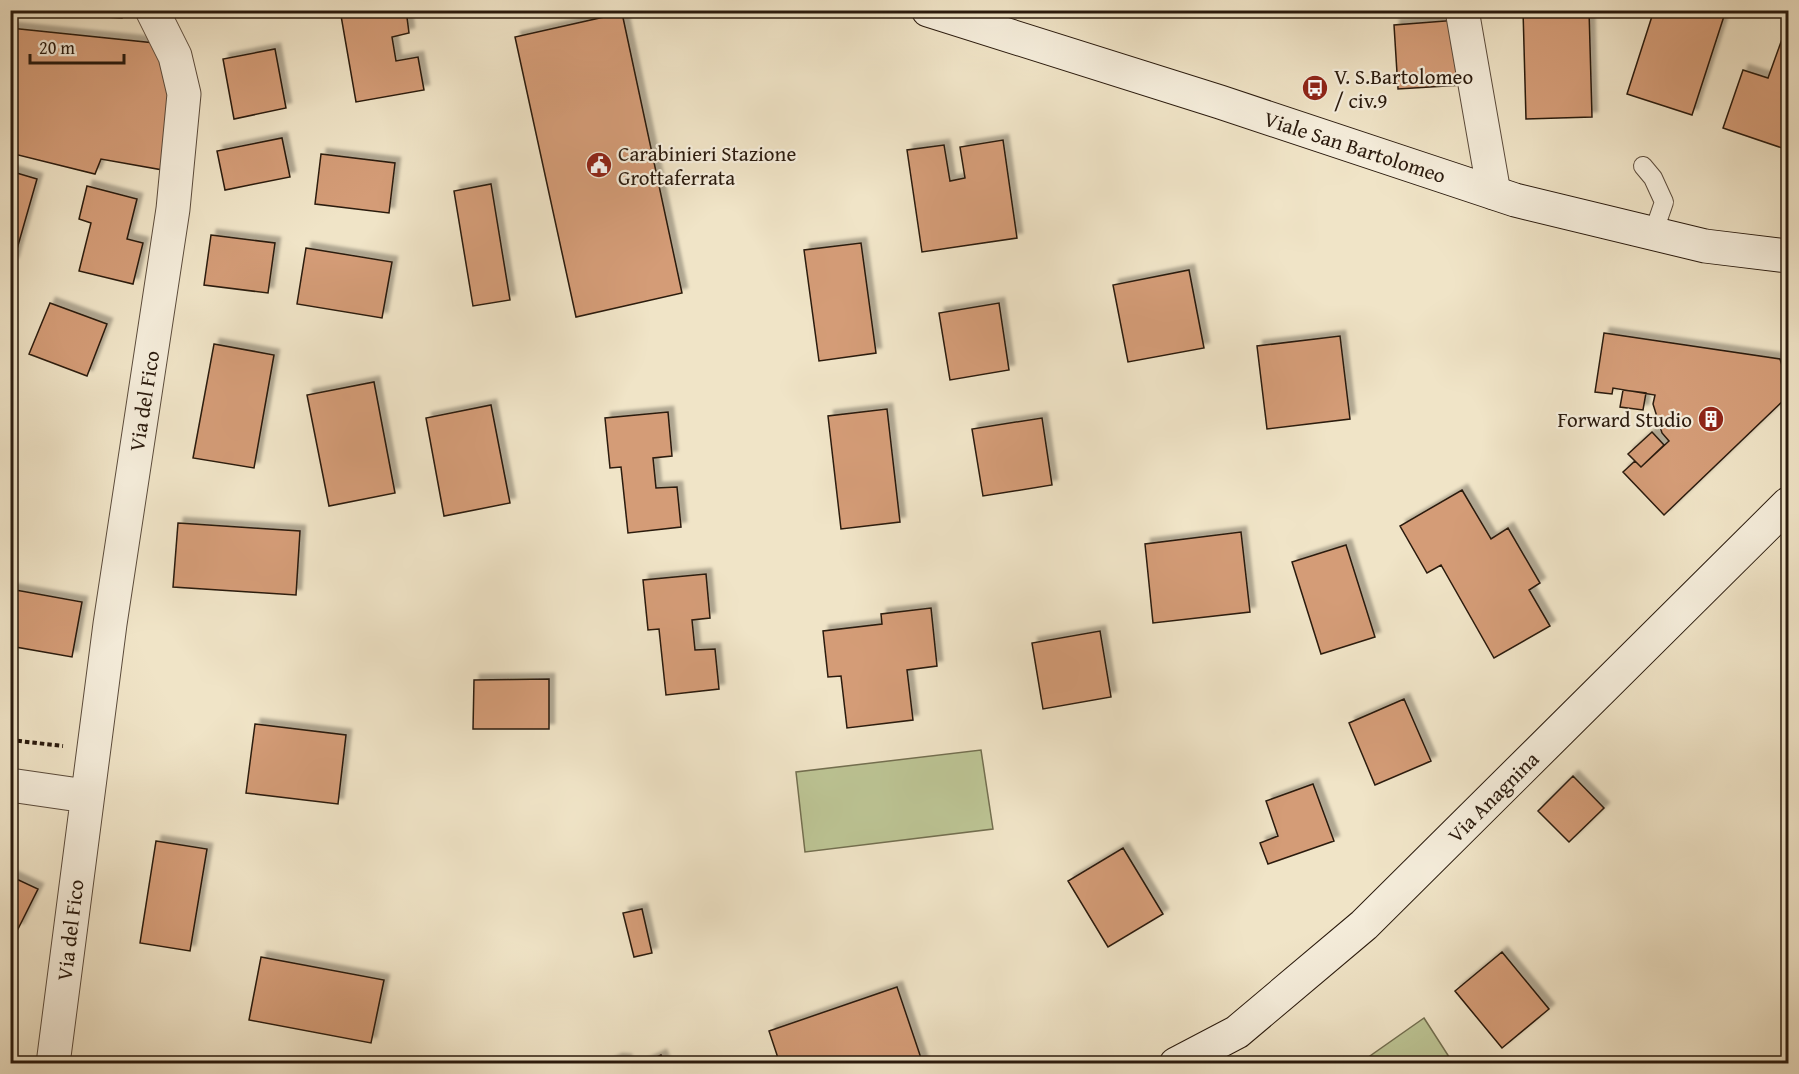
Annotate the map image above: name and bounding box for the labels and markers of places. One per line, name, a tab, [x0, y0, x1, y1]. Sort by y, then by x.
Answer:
place label: V. S.Bartolomeo / civ.9	[1334, 61, 1473, 116]
bus stop icon: V. S.Bartolomeo / civ.9	[1300, 73, 1330, 103]
place label: Carabinieri Stazione Grottaferrata	[618, 138, 796, 193]
public building icon: Carabinieri Stazione Grottaferrata	[584, 150, 614, 180]
place label: Forward Studio	[1558, 404, 1692, 435]
building icon: Forward Studio	[1696, 404, 1726, 434]

